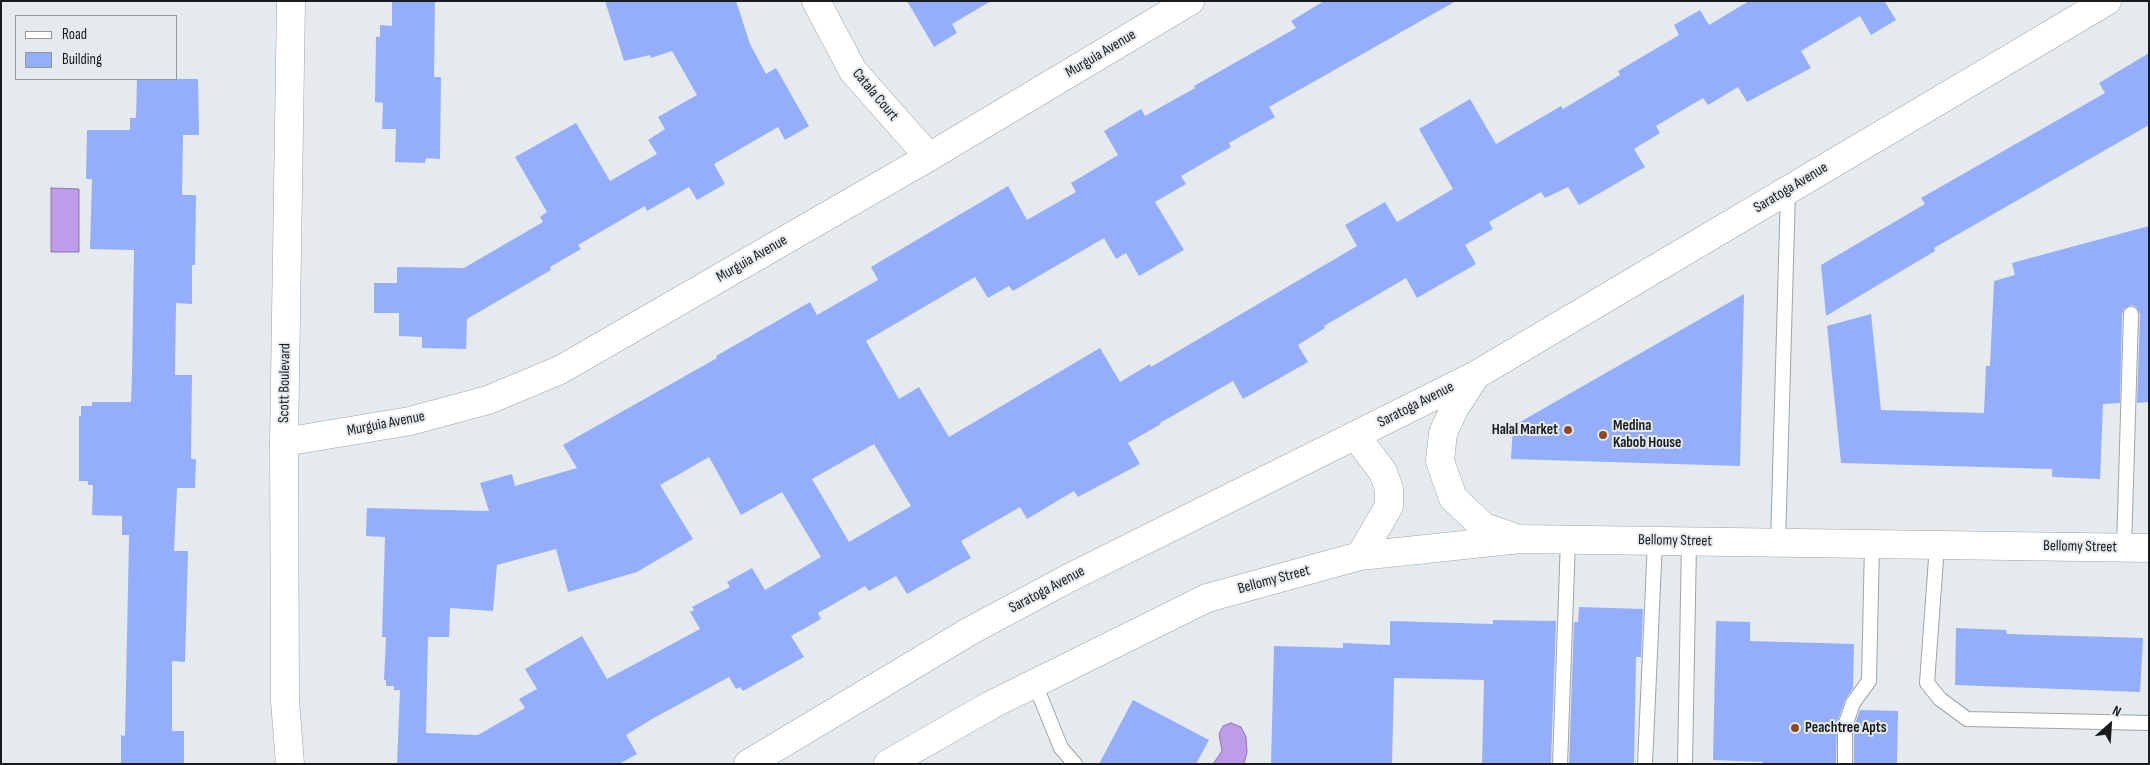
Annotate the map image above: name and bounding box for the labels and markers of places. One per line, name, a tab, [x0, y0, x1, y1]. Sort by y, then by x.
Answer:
place label: Medina Kabob House	[1613, 417, 1682, 452]
place label: Halal Market	[1492, 421, 1558, 439]
marker: Halal Market	[1562, 424, 1574, 436]
marker: Medina Kabob House	[1597, 429, 1609, 441]
place label: Peachtree Apts	[1805, 719, 1887, 737]
marker: Peachtree Apts	[1789, 722, 1801, 734]

